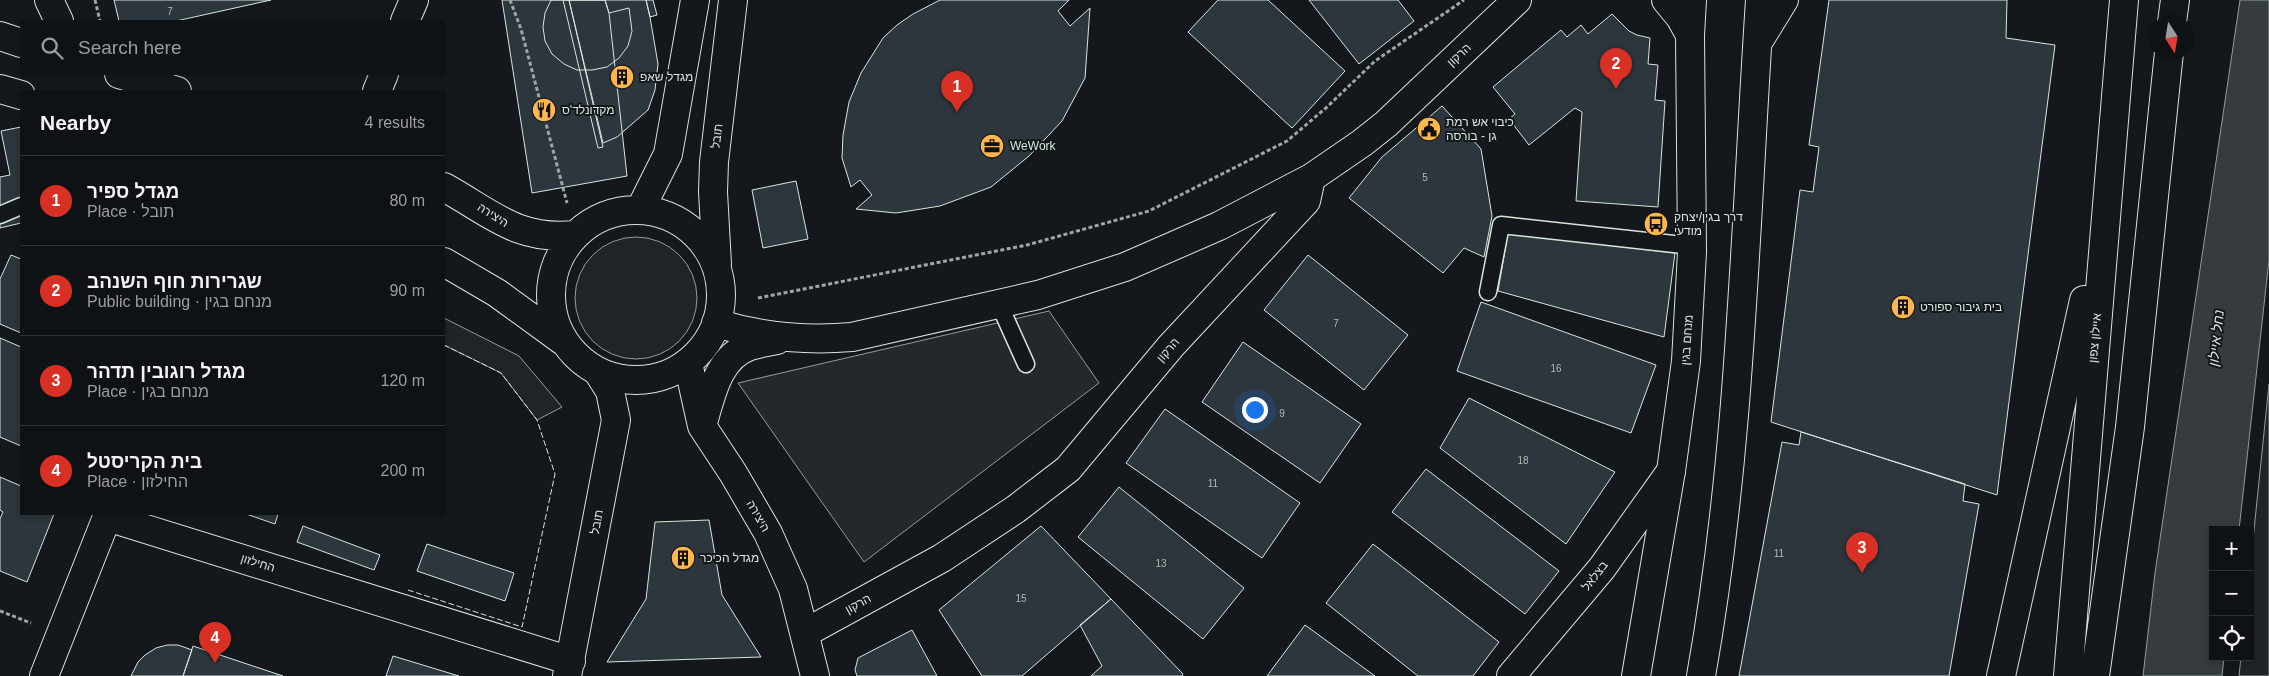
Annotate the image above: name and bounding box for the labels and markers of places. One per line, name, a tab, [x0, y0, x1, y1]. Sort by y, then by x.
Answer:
pin: 2	[1600, 48, 1632, 89]
building icon: מגדל שאפ	[609, 64, 635, 90]
place label: מגדל שאפ	[640, 70, 693, 84]
pin: 1	[941, 71, 973, 112]
restaurant icon: מקדונלד'ס	[531, 97, 557, 123]
place label: מקדונלד'ס	[562, 103, 615, 117]
place label: כיבוי אש רמת גן - בורסה	[1446, 115, 1514, 143]
public building icon: כיבוי אש רמת גן - בורסה	[1416, 116, 1442, 142]
office icon: WeWork	[979, 133, 1005, 159]
place label: WeWork	[1010, 139, 1057, 153]
place label: דרך בגין/יצחק מודעי	[1674, 210, 1743, 238]
bus stop icon: דרך בגין/יצחק מודעי	[1643, 211, 1669, 237]
building icon: בית גיבור ספורט	[1890, 294, 1916, 320]
place label: בית גיבור ספורט	[1920, 300, 2002, 314]
pin: 3	[1846, 532, 1878, 573]
building icon: מגדל הכיכר	[670, 545, 696, 571]
place label: מגדל הכיכר	[700, 551, 759, 565]
pin: 4	[199, 622, 231, 663]

